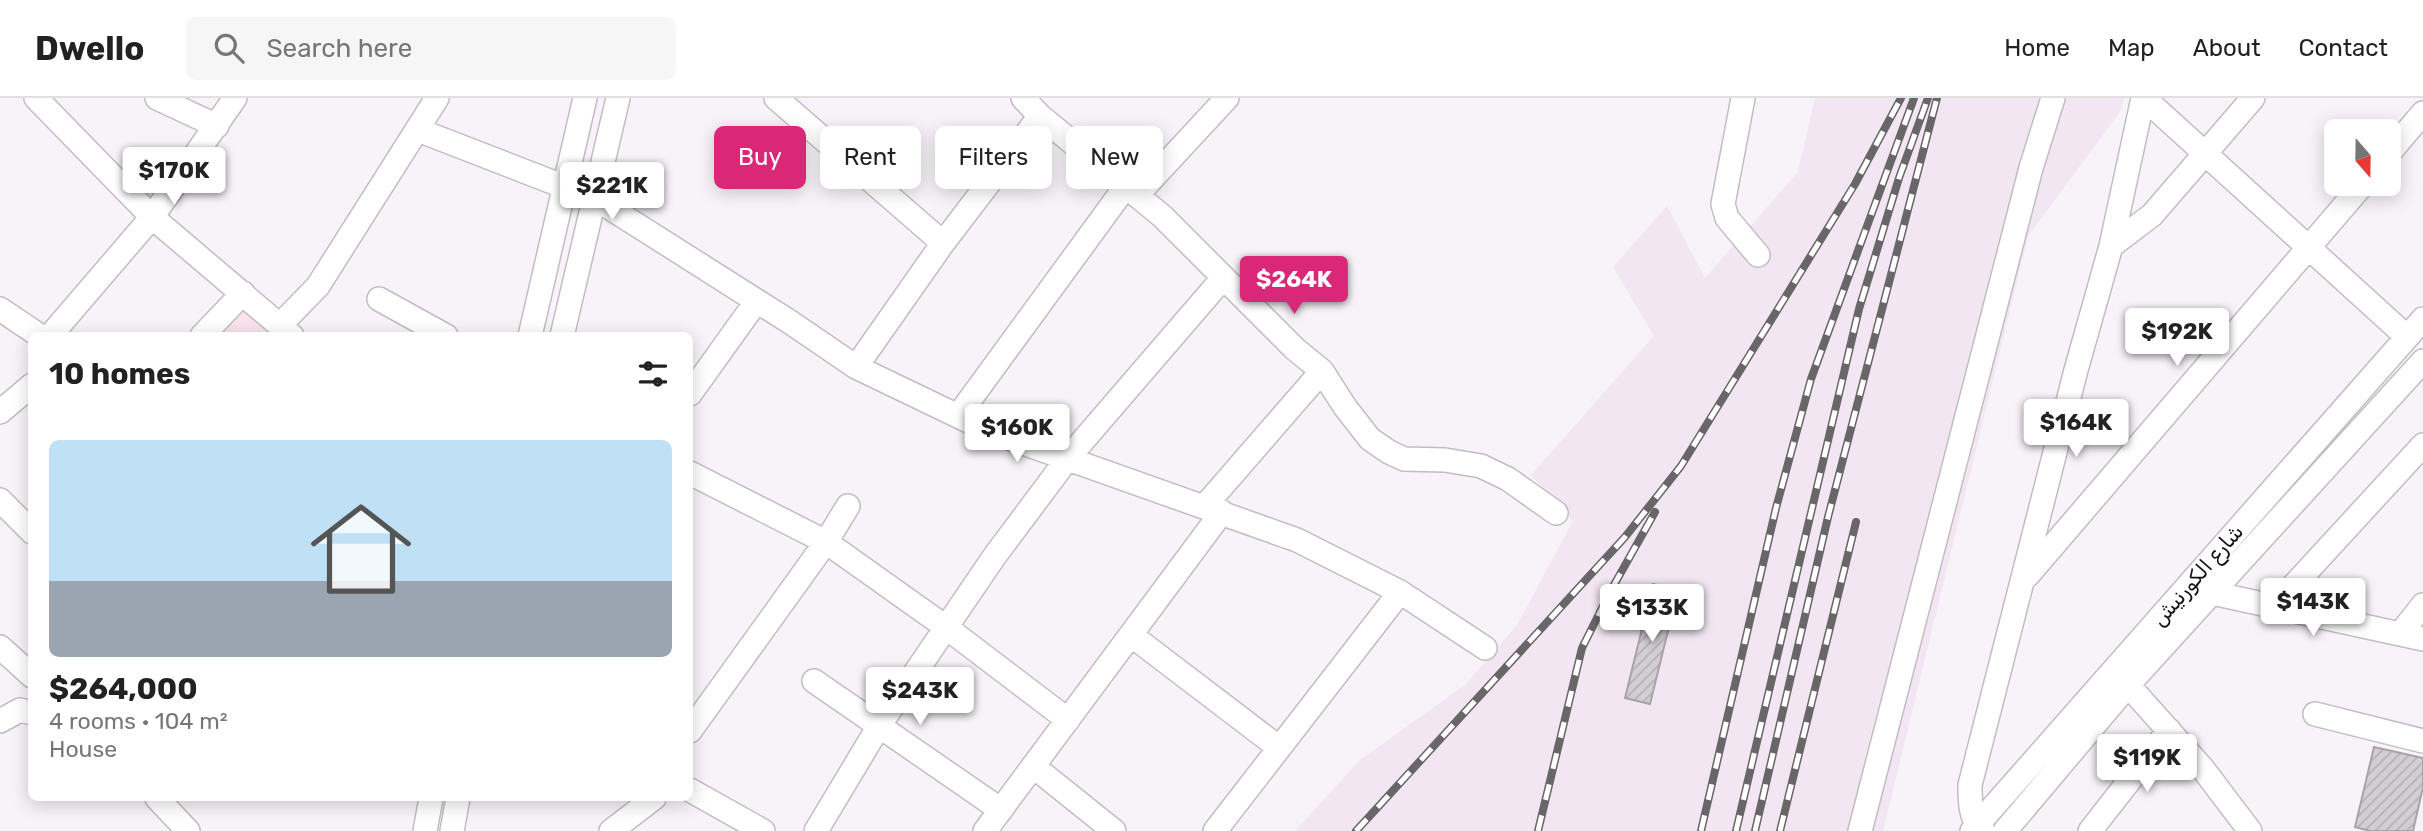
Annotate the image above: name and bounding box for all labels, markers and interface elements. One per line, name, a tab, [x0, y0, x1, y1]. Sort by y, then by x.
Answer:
search box	[186, 17, 676, 80]
text: Dwello	[35, 29, 144, 68]
icon: search	[210, 29, 248, 67]
text: Search here	[266, 33, 412, 64]
text: Home	[2004, 34, 2070, 62]
text: Map	[2108, 34, 2155, 62]
text: About	[2193, 34, 2261, 62]
text: Contact	[2299, 34, 2388, 62]
north arrow	[2324, 119, 2401, 196]
map controls	[2324, 119, 2401, 196]
chip: Buy	[714, 126, 806, 189]
chip: Rent	[820, 126, 921, 189]
chip: Filters	[935, 126, 1052, 189]
chip: New	[1066, 126, 1163, 189]
pin: $170K	[125, 148, 223, 207]
text: $170K	[139, 156, 209, 184]
pin: $221K	[563, 162, 661, 222]
text: $221K	[576, 171, 648, 199]
pin: $264K	[1245, 256, 1343, 316]
text: $264K	[1256, 265, 1332, 293]
pin: $192K	[2128, 308, 2226, 368]
text: $192K	[2141, 317, 2213, 345]
icon: filters	[634, 355, 672, 393]
text: 10 homes	[49, 356, 190, 392]
pin: $164K	[2027, 400, 2125, 459]
pin: $160K	[968, 404, 1066, 464]
text: $164K	[2040, 408, 2112, 436]
text: $160K	[981, 413, 1053, 441]
icon: home	[298, 486, 424, 612]
street label: شارع الكورنيش	[2146, 519, 2250, 632]
pin: $143K	[2264, 578, 2362, 638]
pin: $133K	[1603, 584, 1701, 644]
text: $143K	[2277, 587, 2349, 615]
text: $133K	[1616, 593, 1688, 621]
pin: $243K	[871, 668, 969, 727]
text: $264,000	[49, 671, 198, 707]
text: $243K	[882, 676, 958, 704]
text: 4 rooms · 104 m²	[49, 707, 228, 735]
pin: $119K	[2098, 734, 2196, 794]
text: House	[49, 735, 117, 763]
text: $119K	[2113, 743, 2181, 771]

